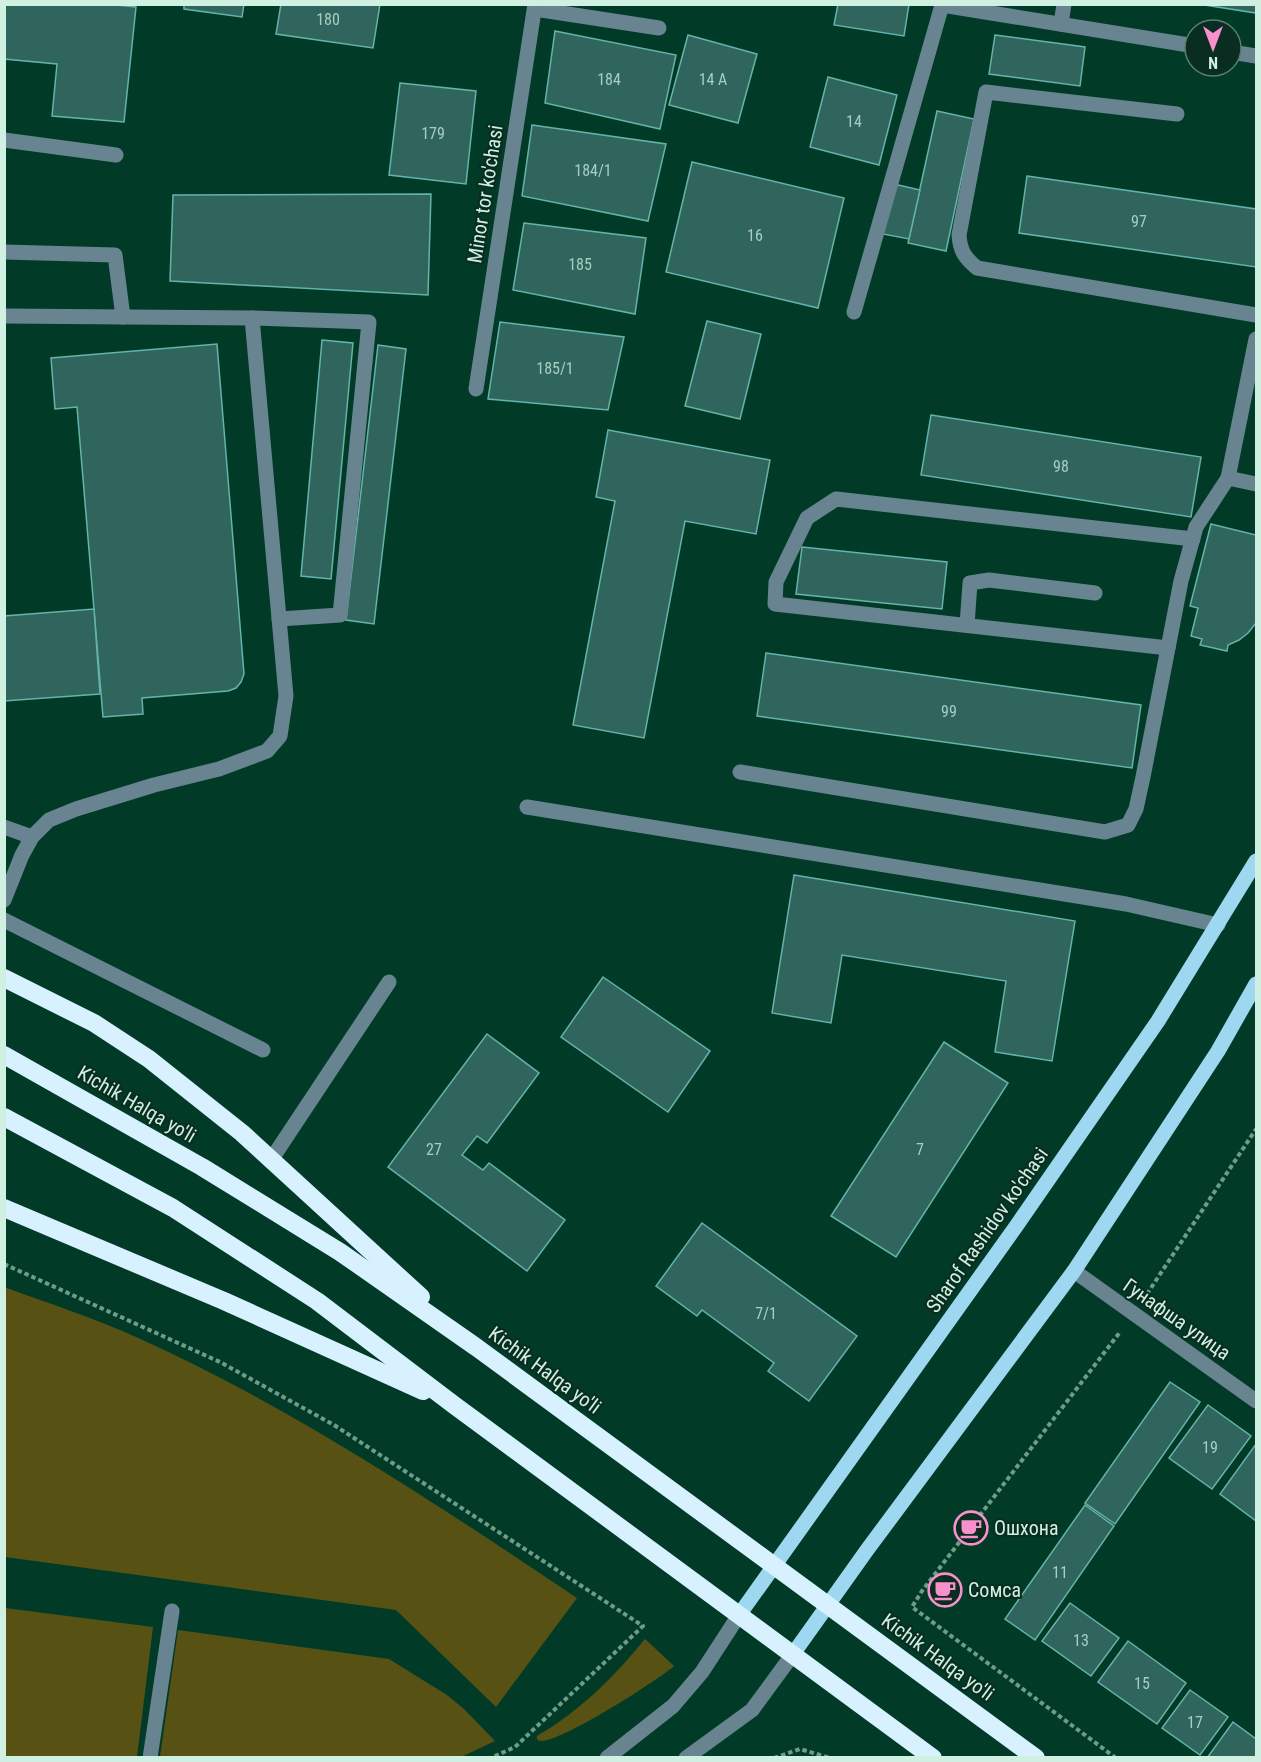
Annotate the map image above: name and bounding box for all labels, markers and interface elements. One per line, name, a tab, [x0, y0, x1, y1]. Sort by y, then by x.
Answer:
house number: 180	[316, 10, 340, 29]
north arrow	[1183, 18, 1243, 78]
text: N	[1208, 53, 1218, 72]
house number: 184	[597, 70, 621, 89]
house number: 14 А	[699, 70, 727, 89]
house number: 14	[846, 112, 862, 131]
street label: Minor tor ko'chasi	[462, 123, 508, 265]
house number: 179	[421, 124, 445, 143]
house number: 184/1	[574, 161, 612, 180]
house number: 97	[1131, 212, 1147, 231]
house number: 16	[747, 226, 763, 245]
house number: 185	[568, 255, 592, 274]
house number: 185/1	[536, 359, 574, 378]
house number: 98	[1053, 457, 1069, 476]
house number: 99	[941, 702, 957, 721]
street label: Kichik Halqa yo'li	[73, 1060, 201, 1148]
house number: 27	[426, 1140, 442, 1159]
house number: 7	[916, 1140, 924, 1159]
street label: Sharof Rashidov ko'chasi	[921, 1143, 1053, 1317]
street label: Гунафша улица	[1119, 1273, 1235, 1365]
house number: 7/1	[755, 1304, 777, 1323]
street label: Kichik Halqa yo'li	[484, 1321, 606, 1419]
house number: 19	[1202, 1438, 1218, 1457]
cafe icon: Ошхона	[953, 1510, 989, 1546]
place label: Ошхона	[994, 1516, 1058, 1540]
house number: 11	[1052, 1563, 1068, 1582]
cafe icon: Сомса	[927, 1572, 963, 1608]
place label: Сомса	[968, 1578, 1021, 1602]
street label: Kichik Halqa yo'li	[877, 1608, 999, 1706]
house number: 13	[1073, 1631, 1089, 1650]
house number: 15	[1134, 1674, 1150, 1693]
house number: 17	[1187, 1713, 1203, 1732]

